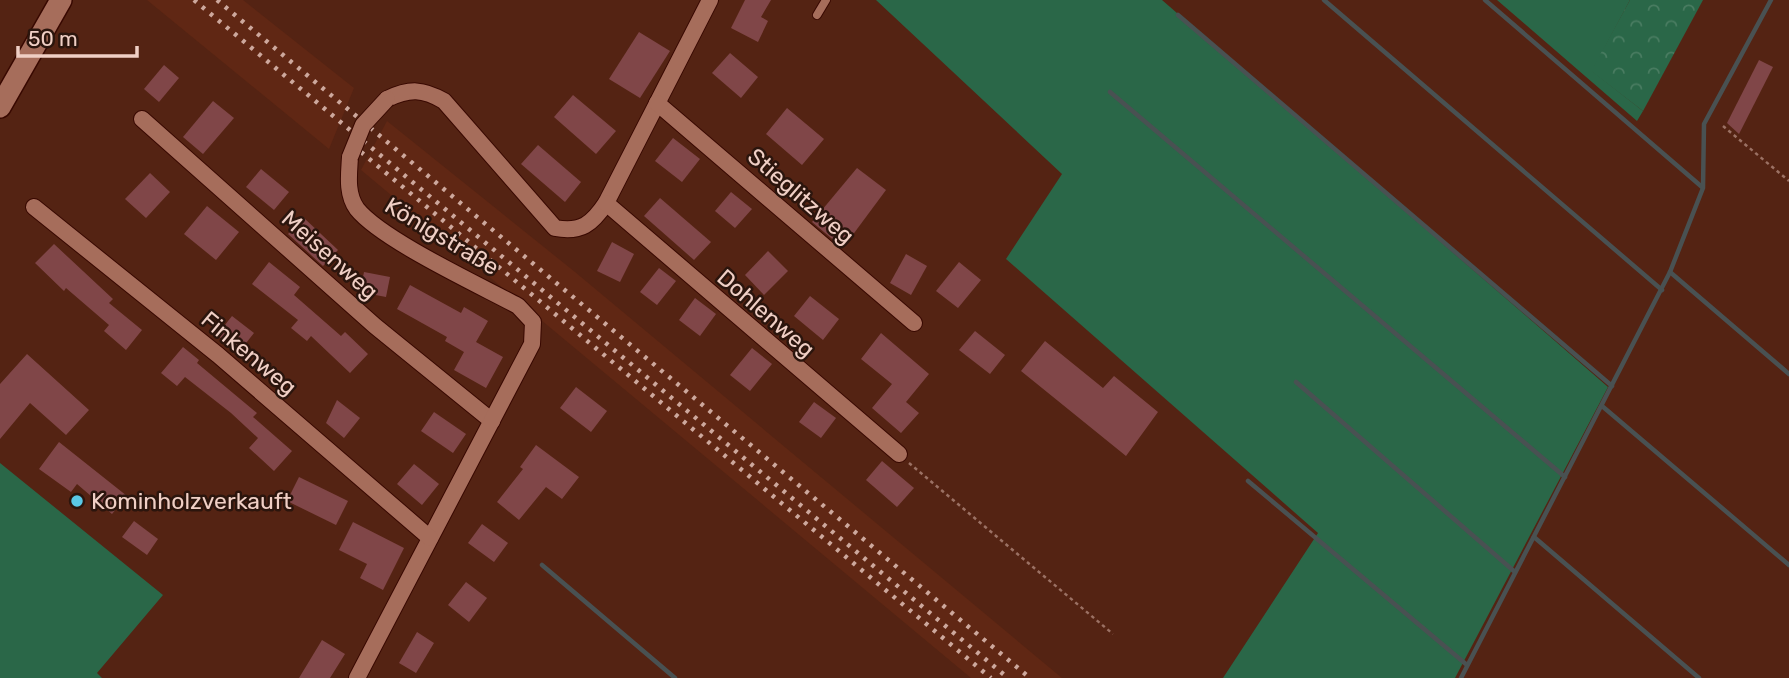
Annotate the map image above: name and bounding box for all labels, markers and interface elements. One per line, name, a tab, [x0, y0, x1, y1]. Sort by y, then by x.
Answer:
scale bar	[18, 14, 136, 58]
text: 50 m	[28, 26, 78, 51]
street label: Stieglitzweg	[742, 142, 860, 250]
street label: Königstraße	[380, 191, 504, 281]
street label: Meisenweg	[276, 205, 384, 305]
street label: Dohlenweg	[712, 263, 820, 363]
street label: Finkenweg	[196, 305, 302, 401]
place label: Kominholzverkauft	[91, 487, 292, 515]
marker: Kominholzverkauft	[69, 493, 85, 509]

